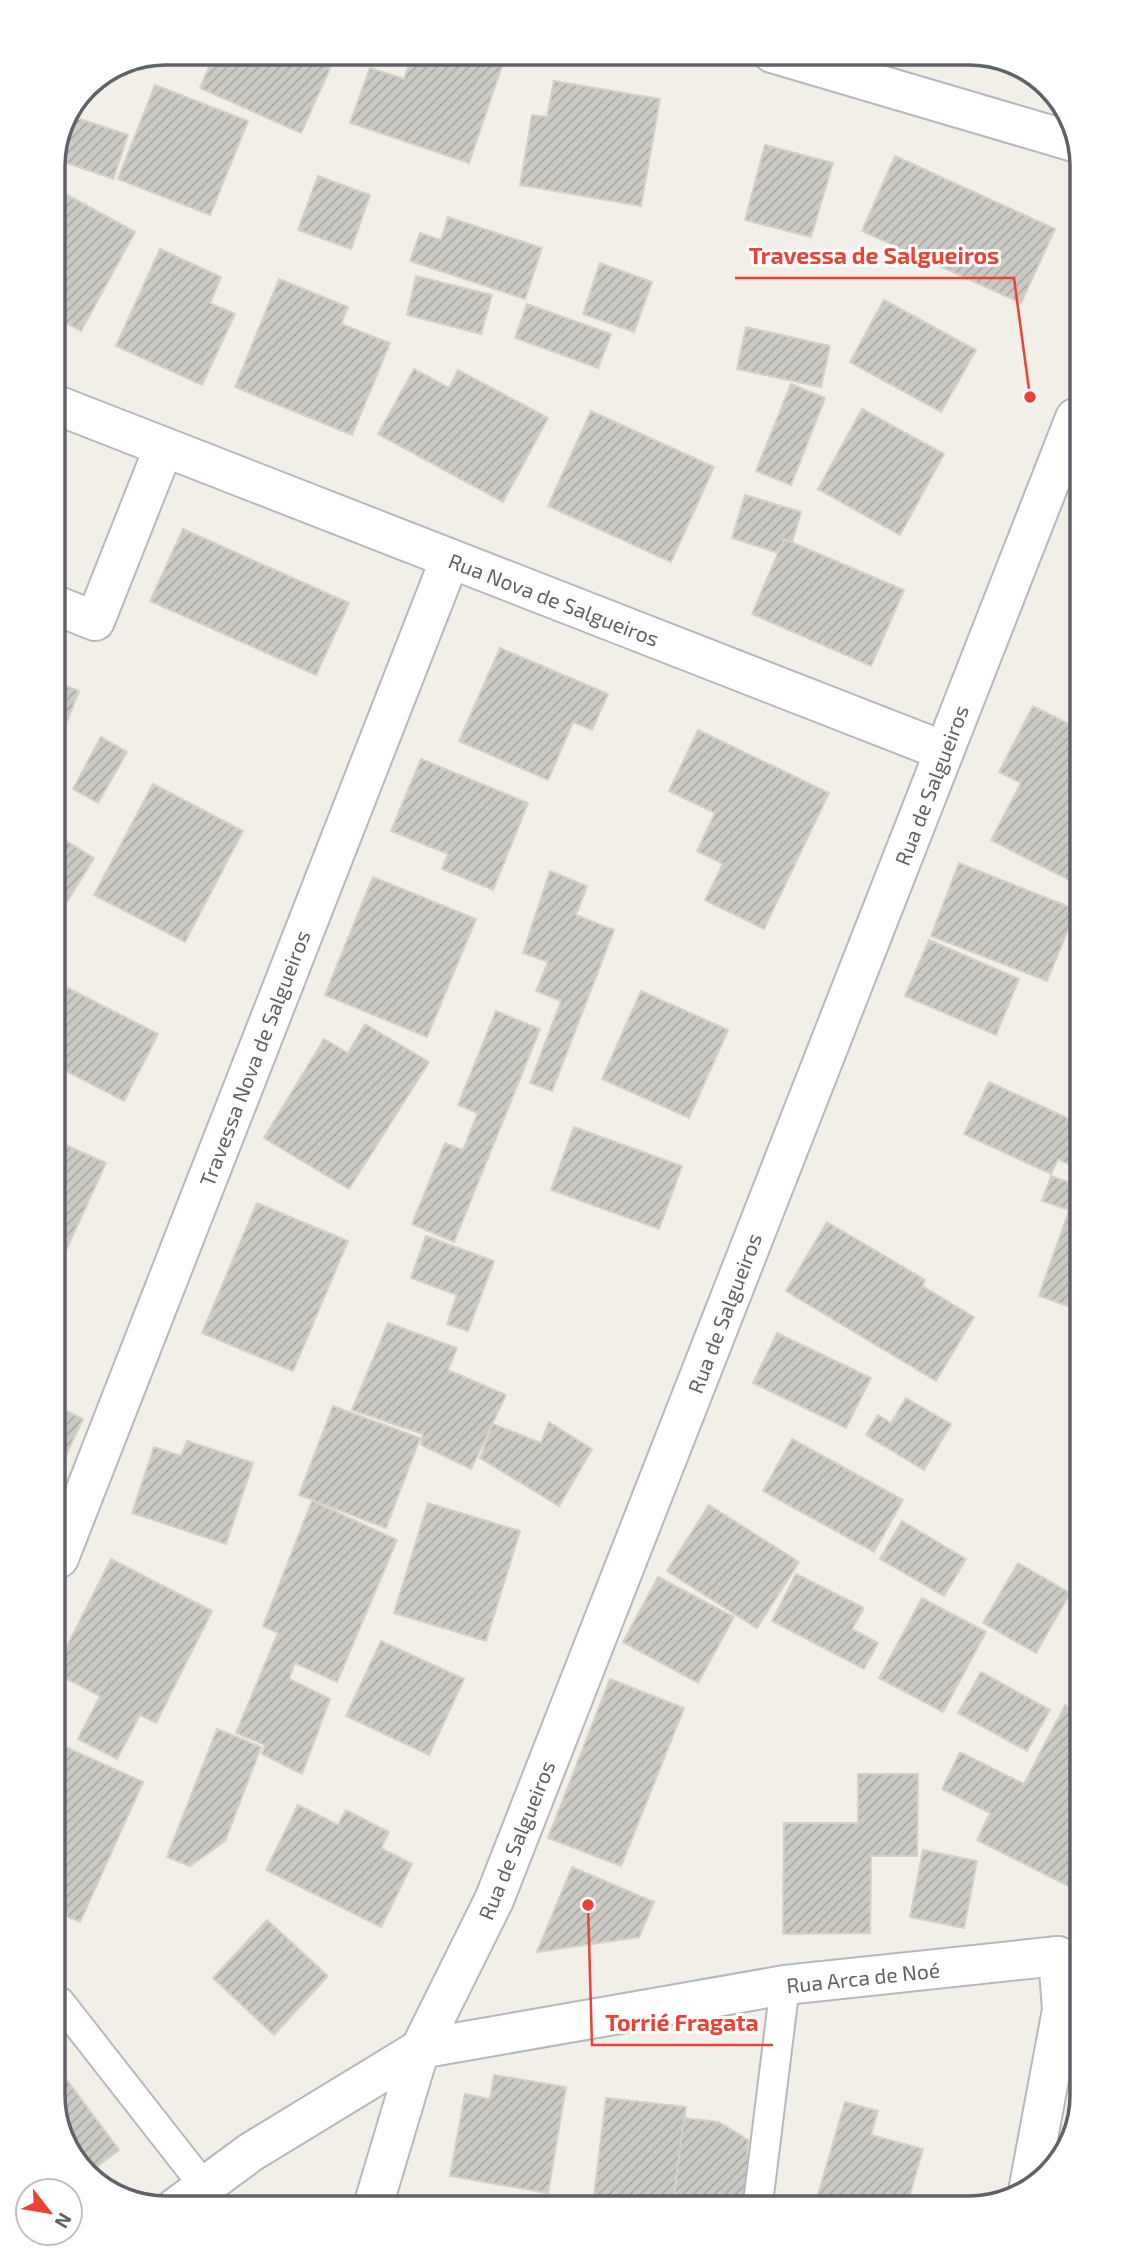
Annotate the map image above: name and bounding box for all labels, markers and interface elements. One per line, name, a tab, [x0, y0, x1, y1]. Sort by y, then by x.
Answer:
callout: Travessa de Salgueiros	[735, 234, 1014, 278]
text: Travessa de Salgueiros	[749, 241, 999, 269]
street label: Rua Nova de Salgueiros	[445, 547, 663, 651]
street label: Rua de Salgueiros	[889, 701, 973, 869]
street label: Travessa Nova de Salgueiros	[194, 926, 314, 1190]
street label: Rua de Salgueiros	[682, 1229, 766, 1397]
street label: Rua de Salgueiros	[473, 1757, 559, 1923]
street label: Rua Arca de Noé	[785, 1957, 941, 1997]
callout: Torrié Fragata	[592, 2001, 773, 2045]
text: Torrié Fragata	[605, 2008, 759, 2036]
north arrow	[14, 2177, 84, 2247]
text: N	[51, 2209, 77, 2233]

